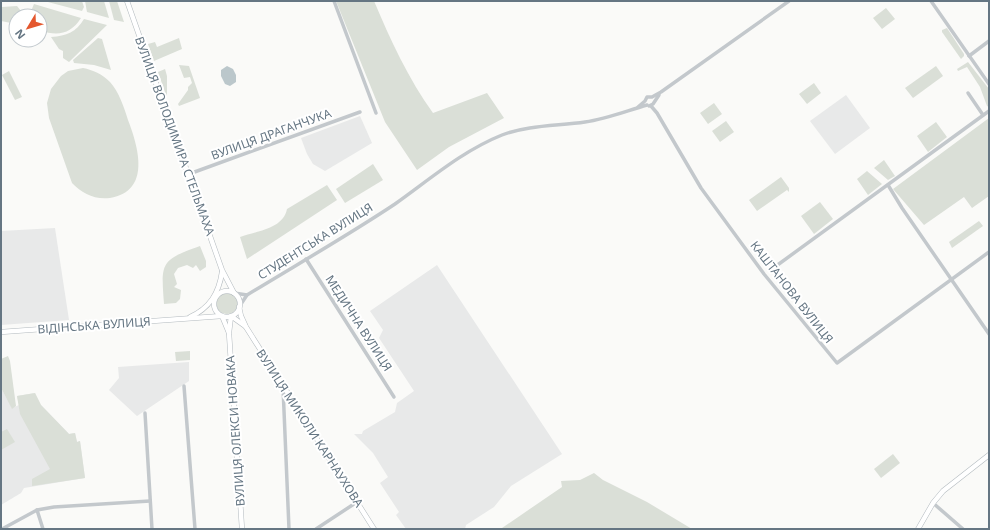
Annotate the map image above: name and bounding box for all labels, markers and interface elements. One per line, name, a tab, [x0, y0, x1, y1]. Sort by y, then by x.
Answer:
north arrow	[8, 8, 48, 48]
text: N	[11, 26, 28, 43]
street label: ВУЛИЦЯ ВОЛОДИМИРА СТЕЛЬМАХА	[131, 34, 219, 238]
street label: ВУЛИЦЯ ДРАГАНЧУКА	[209, 104, 334, 164]
street label: СТУДЕНТСЬКА ВУЛИЦЯ	[254, 199, 376, 283]
street label: КАШТАНОВА ВУЛИЦЯ	[747, 237, 837, 347]
street label: МЕДИЧНА ВУЛИЦЯ	[322, 272, 396, 374]
street label: ВІДІНСЬКА ВУЛИЦЯ	[37, 313, 151, 337]
street label: ВУЛИЦЯ МИКОЛИ КАРНАУХОВА	[252, 346, 368, 511]
street label: ВУЛИЦЯ ОЛЕКСИ НОВАКА	[221, 355, 249, 507]

